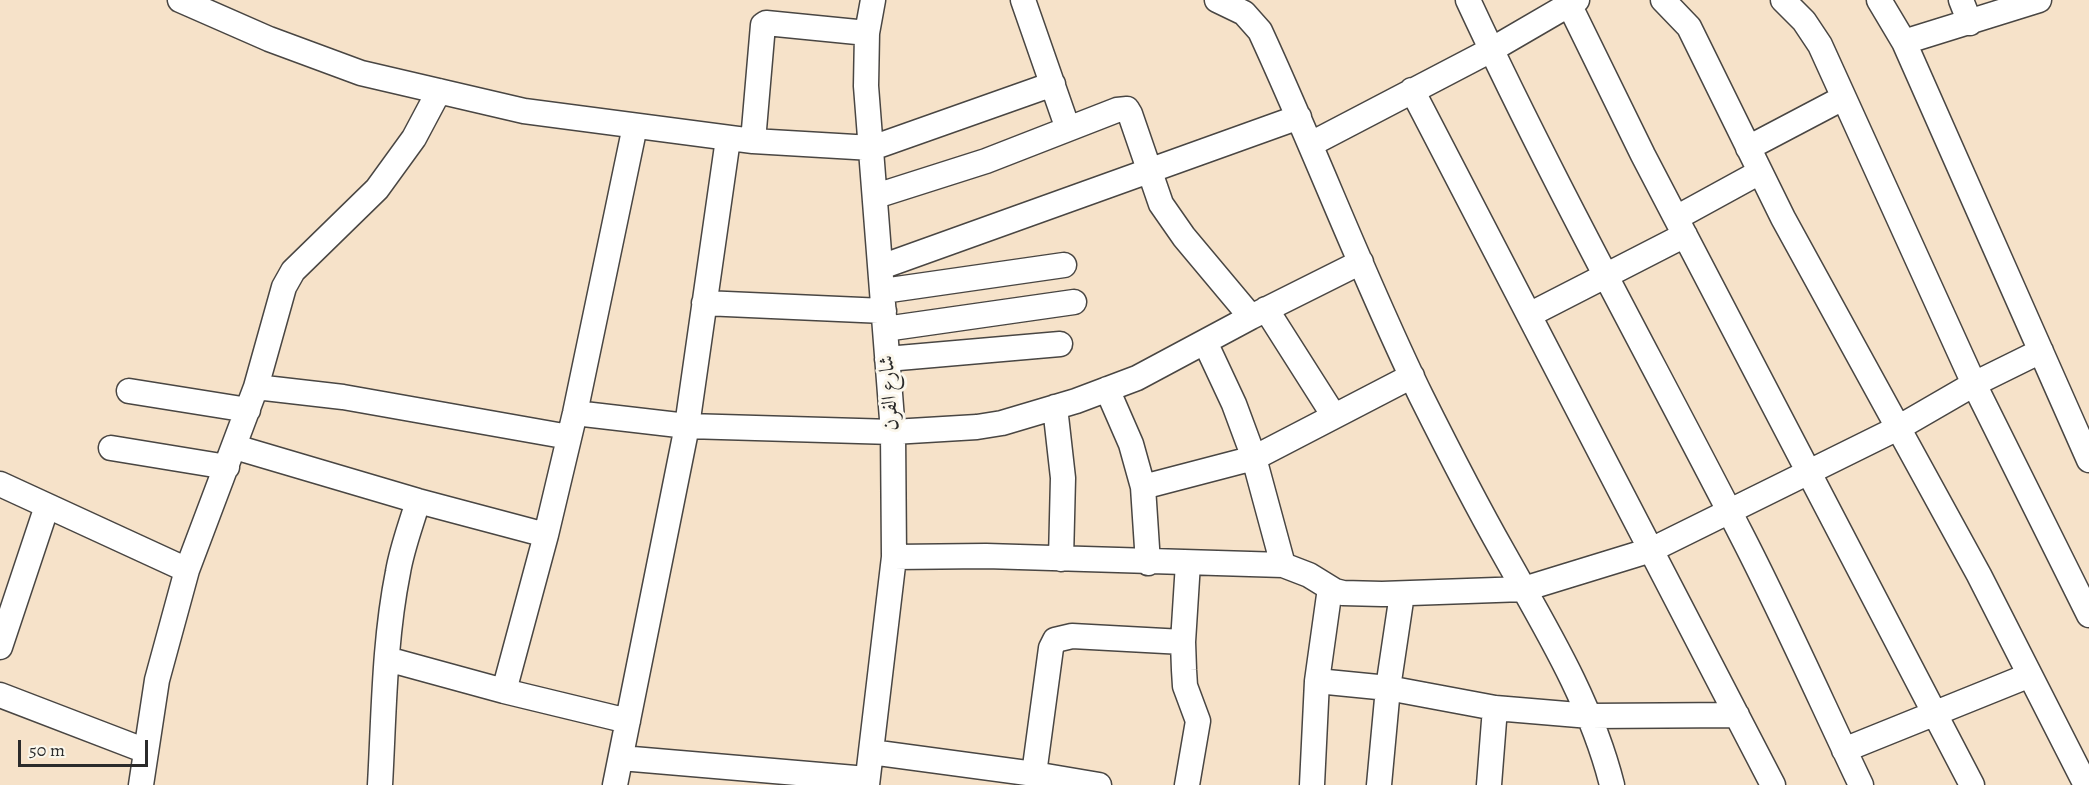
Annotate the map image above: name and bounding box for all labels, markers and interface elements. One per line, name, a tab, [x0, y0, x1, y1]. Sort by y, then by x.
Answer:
street label: شارع الفرن	[875, 354, 905, 432]
scale bar	[21, 728, 152, 766]
text: 50 m	[29, 738, 65, 762]

